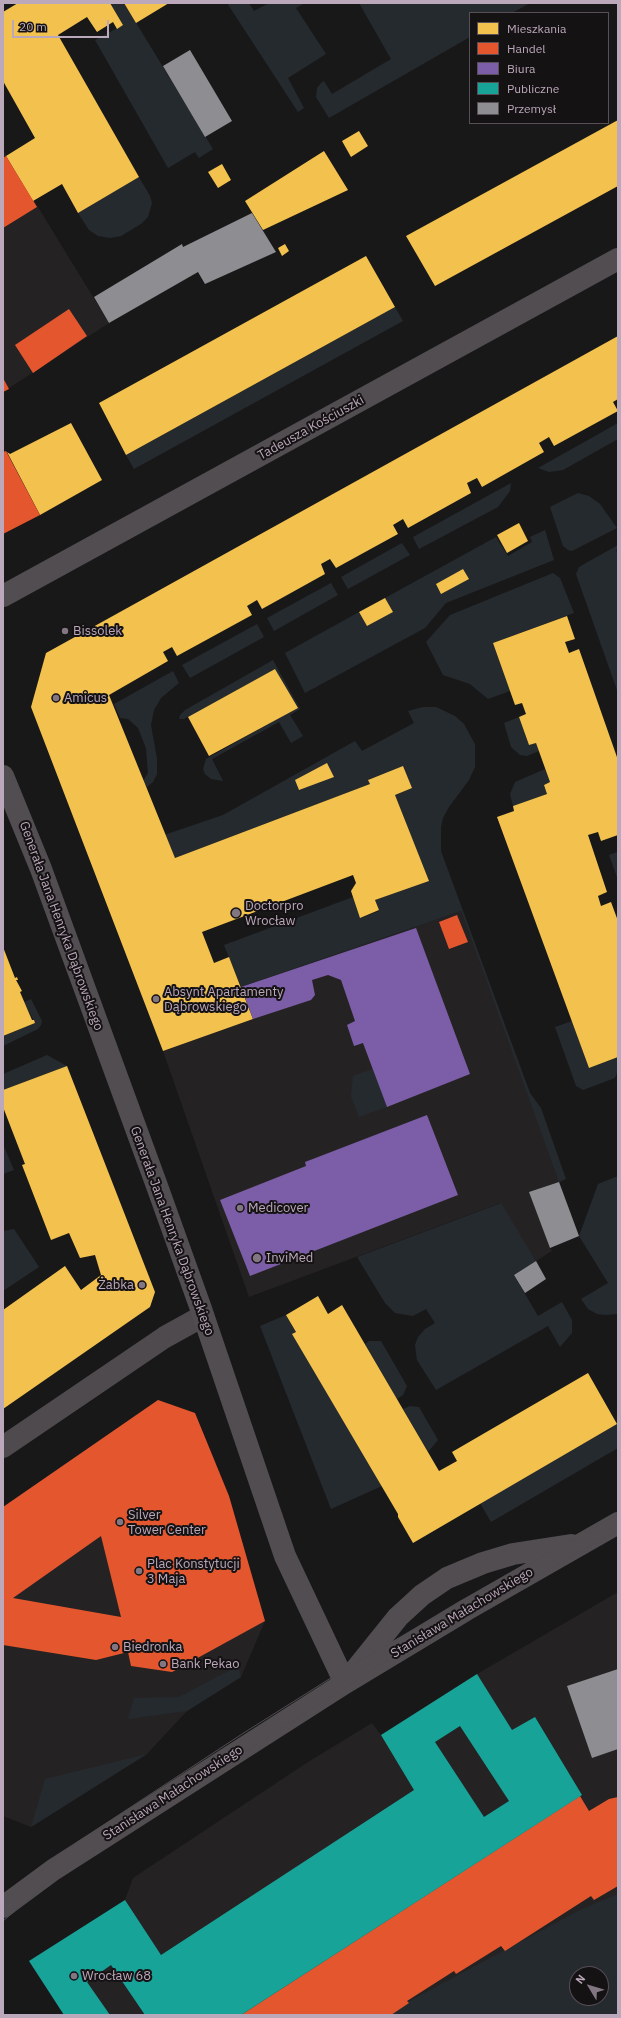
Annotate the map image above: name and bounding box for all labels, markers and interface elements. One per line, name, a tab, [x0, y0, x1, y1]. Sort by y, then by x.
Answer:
scale bar	[14, 12, 111, 38]
legend	[469, 12, 609, 124]
text: 20 m	[19, 19, 47, 34]
text: Mieszkania	[507, 21, 567, 36]
text: Handel	[507, 41, 546, 56]
text: Biura	[507, 61, 535, 76]
text: Publiczne	[507, 81, 559, 96]
text: Przemysł	[507, 101, 556, 116]
street label: Tadeusza Kościuszki	[255, 392, 367, 464]
place label: Bissolek	[73, 623, 122, 639]
marker: Bissolek	[60, 626, 70, 636]
place label: Amicus	[64, 690, 107, 706]
marker: Amicus	[51, 693, 61, 703]
street label: Generała Jana Henryka Dąbrowskiego	[16, 819, 106, 1033]
place label: Doctorpro Wrocław	[245, 898, 304, 929]
marker: Doctorpro Wrocław	[230, 907, 242, 919]
place label: Absynt Apartamenty Dąbrowskiego	[164, 984, 284, 1015]
marker: Absynt Apartamenty Dąbrowskiego	[151, 994, 161, 1004]
street label: Generała Jana Henryka Dąbrowskiego	[127, 1124, 217, 1338]
place label: Medicover	[248, 1200, 308, 1216]
marker: Medicover	[235, 1203, 245, 1213]
place label: InviMed	[266, 1250, 313, 1266]
marker: InviMed	[251, 1252, 263, 1264]
place label: Żabka	[98, 1277, 134, 1293]
marker: Żabka	[137, 1280, 147, 1290]
place label: Silver Tower Center	[128, 1507, 206, 1538]
marker: Silver Tower Center	[115, 1517, 125, 1527]
place label: Plac Konstytucji 3 Maja	[147, 1556, 240, 1587]
street label: Stanisława Małachowskiego	[388, 1564, 536, 1662]
marker: Plac Konstytucji 3 Maja	[134, 1566, 144, 1576]
place label: Biedronka	[123, 1639, 183, 1655]
marker: Biedronka	[110, 1642, 120, 1652]
place label: Bank Pekao	[171, 1656, 239, 1672]
marker: Bank Pekao	[158, 1659, 168, 1669]
street label: Stanisława Małachowskiego	[100, 1742, 246, 1844]
north arrow	[569, 1966, 609, 2006]
place label: Wrocław 68	[82, 1968, 151, 1984]
marker: Wrocław 68	[69, 1971, 79, 1981]
text: N	[572, 1972, 588, 1987]

